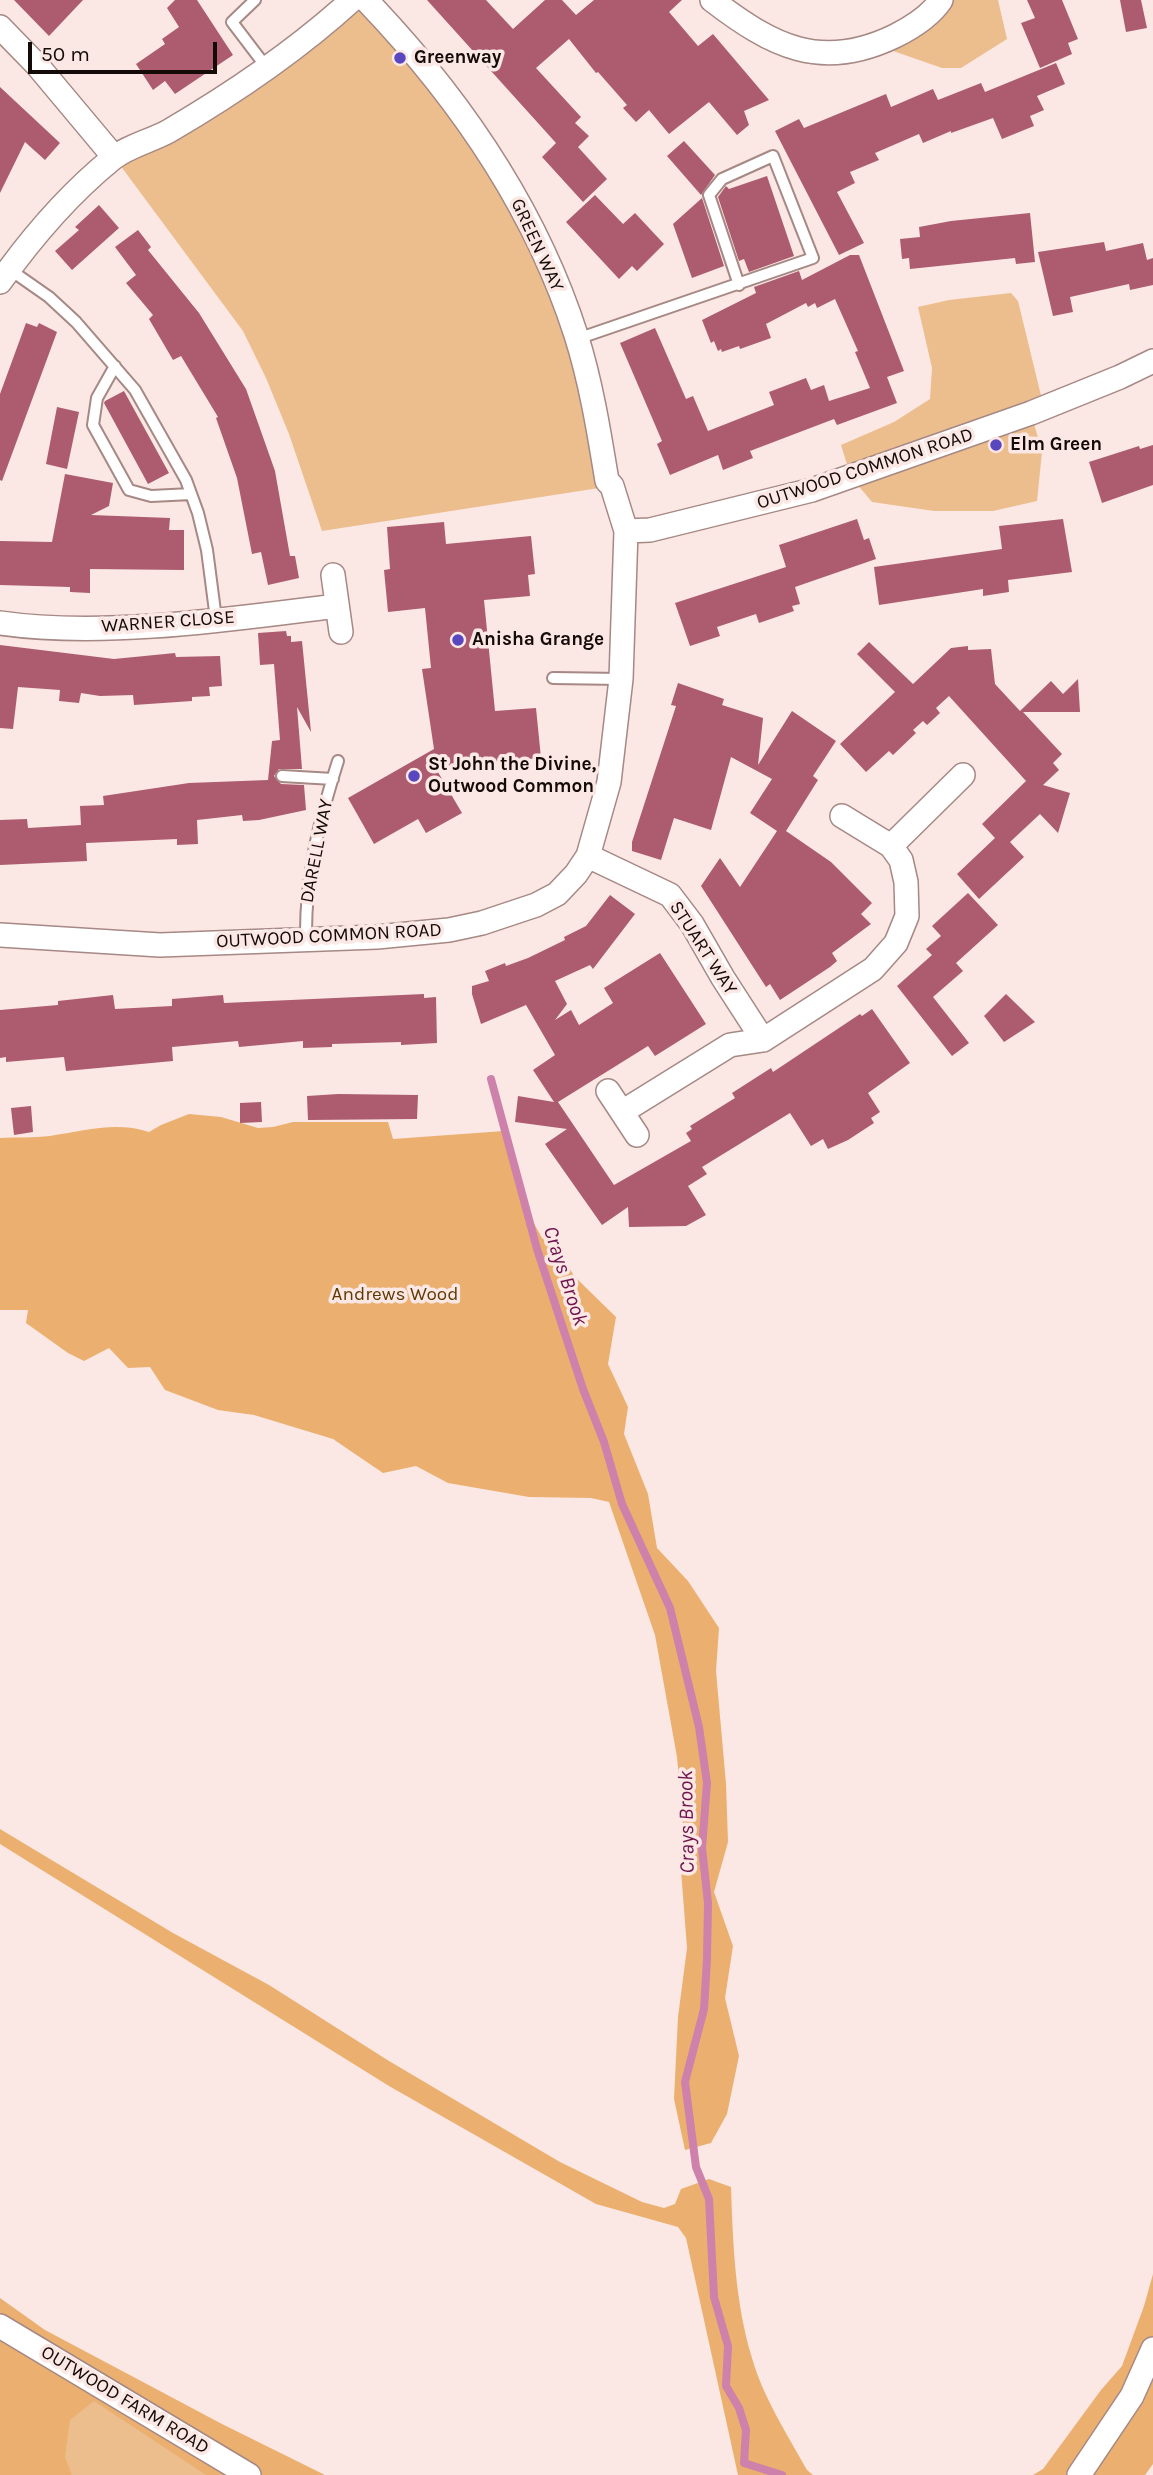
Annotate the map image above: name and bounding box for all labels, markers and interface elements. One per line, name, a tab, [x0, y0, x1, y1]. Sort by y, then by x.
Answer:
scale bar	[32, 28, 220, 72]
text: 50 m	[41, 42, 90, 66]
place label: Greenway	[414, 47, 501, 69]
marker: Greenway	[392, 50, 408, 66]
street label: GREEN WAY	[506, 195, 568, 295]
street label: OUTWOOD COMMON ROAD	[754, 423, 976, 515]
place label: Elm Green	[1010, 434, 1102, 456]
marker: Elm Green	[988, 437, 1004, 453]
street label: WARNER CLOSE	[101, 606, 235, 638]
place label: Anisha Grange	[472, 629, 604, 651]
marker: Anisha Grange	[450, 632, 466, 648]
place label: St John the Divine, Outwood Common	[428, 754, 596, 798]
marker: St John the Divine, Outwood Common	[406, 768, 422, 784]
street label: DARELL WAY	[296, 797, 338, 905]
street label: STUART WAY	[664, 897, 742, 999]
street label: OUTWOOD COMMON ROAD	[216, 919, 442, 953]
water label: Crays Brook	[537, 1223, 593, 1329]
park label: Andrews Wood	[332, 1284, 458, 1306]
water label: Crays Brook	[674, 1770, 700, 1874]
street label: OUTWOOD FARM ROAD	[37, 2341, 213, 2459]

